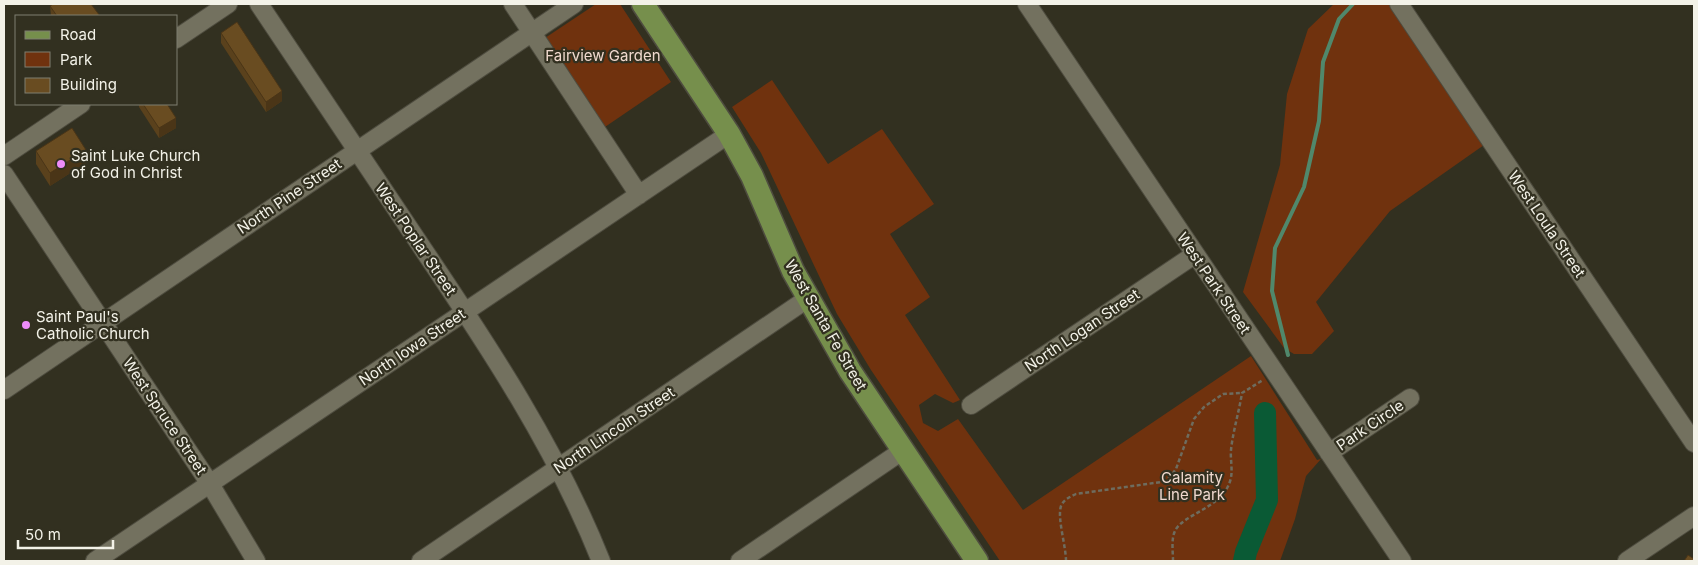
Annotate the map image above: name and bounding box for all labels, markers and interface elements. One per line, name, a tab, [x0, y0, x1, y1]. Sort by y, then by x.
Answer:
legend	[15, 15, 178, 105]
text: Road	[60, 25, 96, 44]
park label: Fairview Garden	[545, 46, 661, 65]
text: Park	[60, 50, 93, 69]
text: Building	[60, 75, 117, 94]
place label: Saint Luke Church of God in Christ	[71, 146, 200, 182]
street label: North Pine Street	[233, 154, 345, 238]
marker: Saint Luke Church of God in Christ	[55, 158, 67, 170]
street label: West Loula Street	[1504, 167, 1590, 281]
street label: West Poplar Street	[371, 179, 461, 299]
street label: West Park Street	[1173, 229, 1255, 337]
street label: West Santa Fe Street	[781, 256, 871, 394]
street label: North Logan Street	[1021, 284, 1143, 376]
street label: North Iowa Street	[355, 304, 469, 390]
place label: Saint Paul's Catholic Church	[36, 307, 150, 343]
marker: Saint Paul's Catholic Church	[20, 319, 32, 331]
street label: West Spruce Street	[119, 354, 211, 478]
street label: North Lincoln Street	[550, 382, 678, 478]
street label: Park Circle	[1333, 396, 1407, 454]
park label: Calamity Line Park	[1159, 468, 1226, 504]
scale bar	[18, 518, 112, 550]
text: 50 m	[25, 525, 61, 544]

